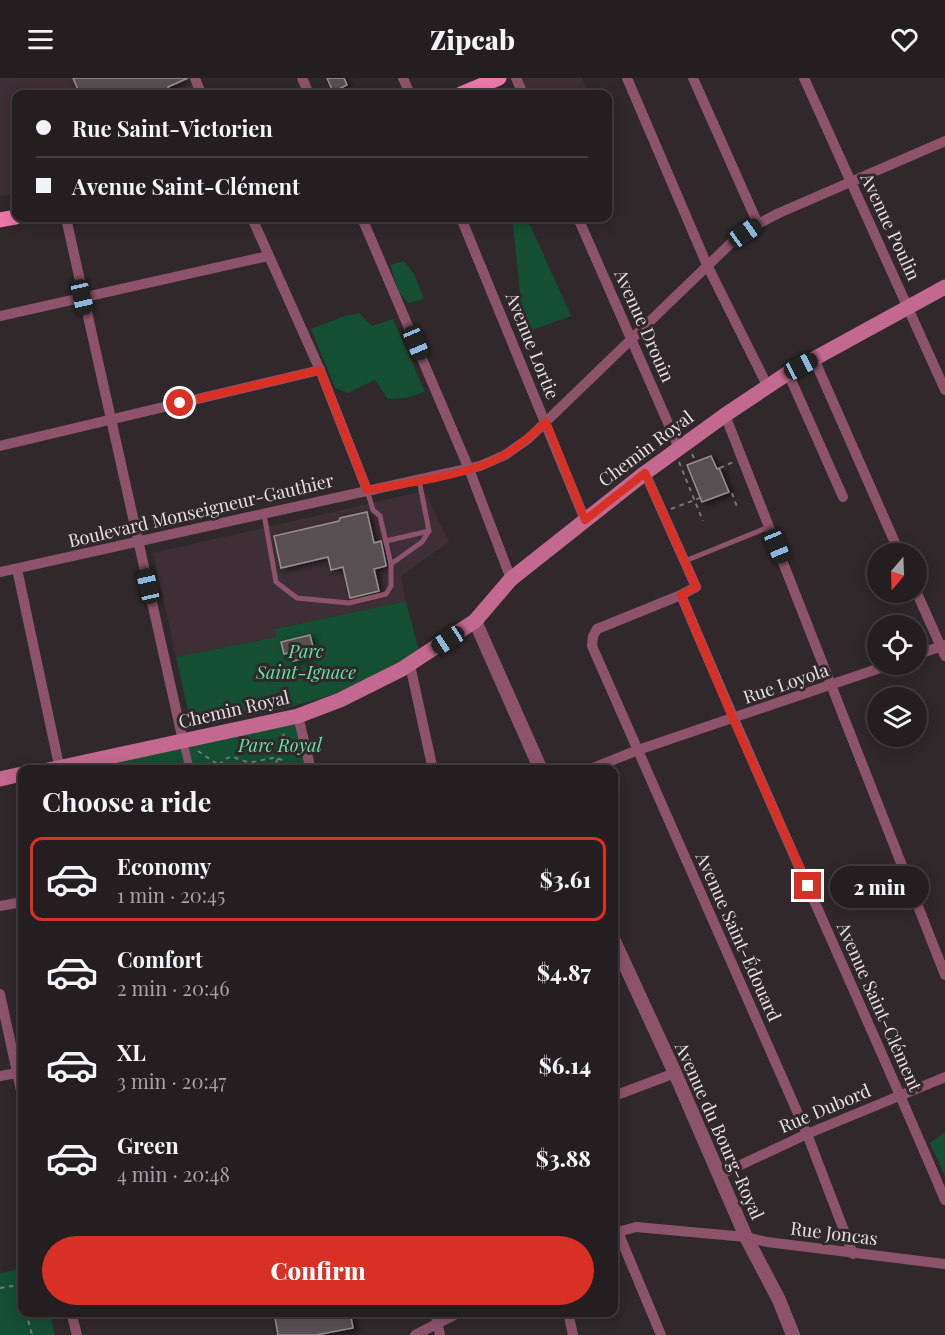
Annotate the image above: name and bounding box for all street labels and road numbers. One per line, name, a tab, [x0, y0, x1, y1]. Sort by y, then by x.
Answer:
street label: Avenue Poulin	[855, 168, 926, 284]
street label: Avenue Drouin	[609, 265, 681, 386]
street label: Avenue Lortie	[500, 288, 565, 403]
street label: Chemin Royal	[593, 405, 698, 492]
street label: Boulevard Monseigneur-Gauthier	[66, 468, 336, 552]
street label: Rue Loyola	[740, 657, 832, 709]
street label: Chemin Royal	[176, 685, 292, 733]
street label: Avenue Saint-Édouard	[690, 847, 787, 1025]
street label: Avenue Saint-Clément	[831, 917, 928, 1095]
street label: Avenue du Bourg-Royal	[670, 1037, 770, 1223]
street label: Rue Dubord	[775, 1078, 875, 1138]
street label: Rue Joncas	[789, 1216, 879, 1250]

